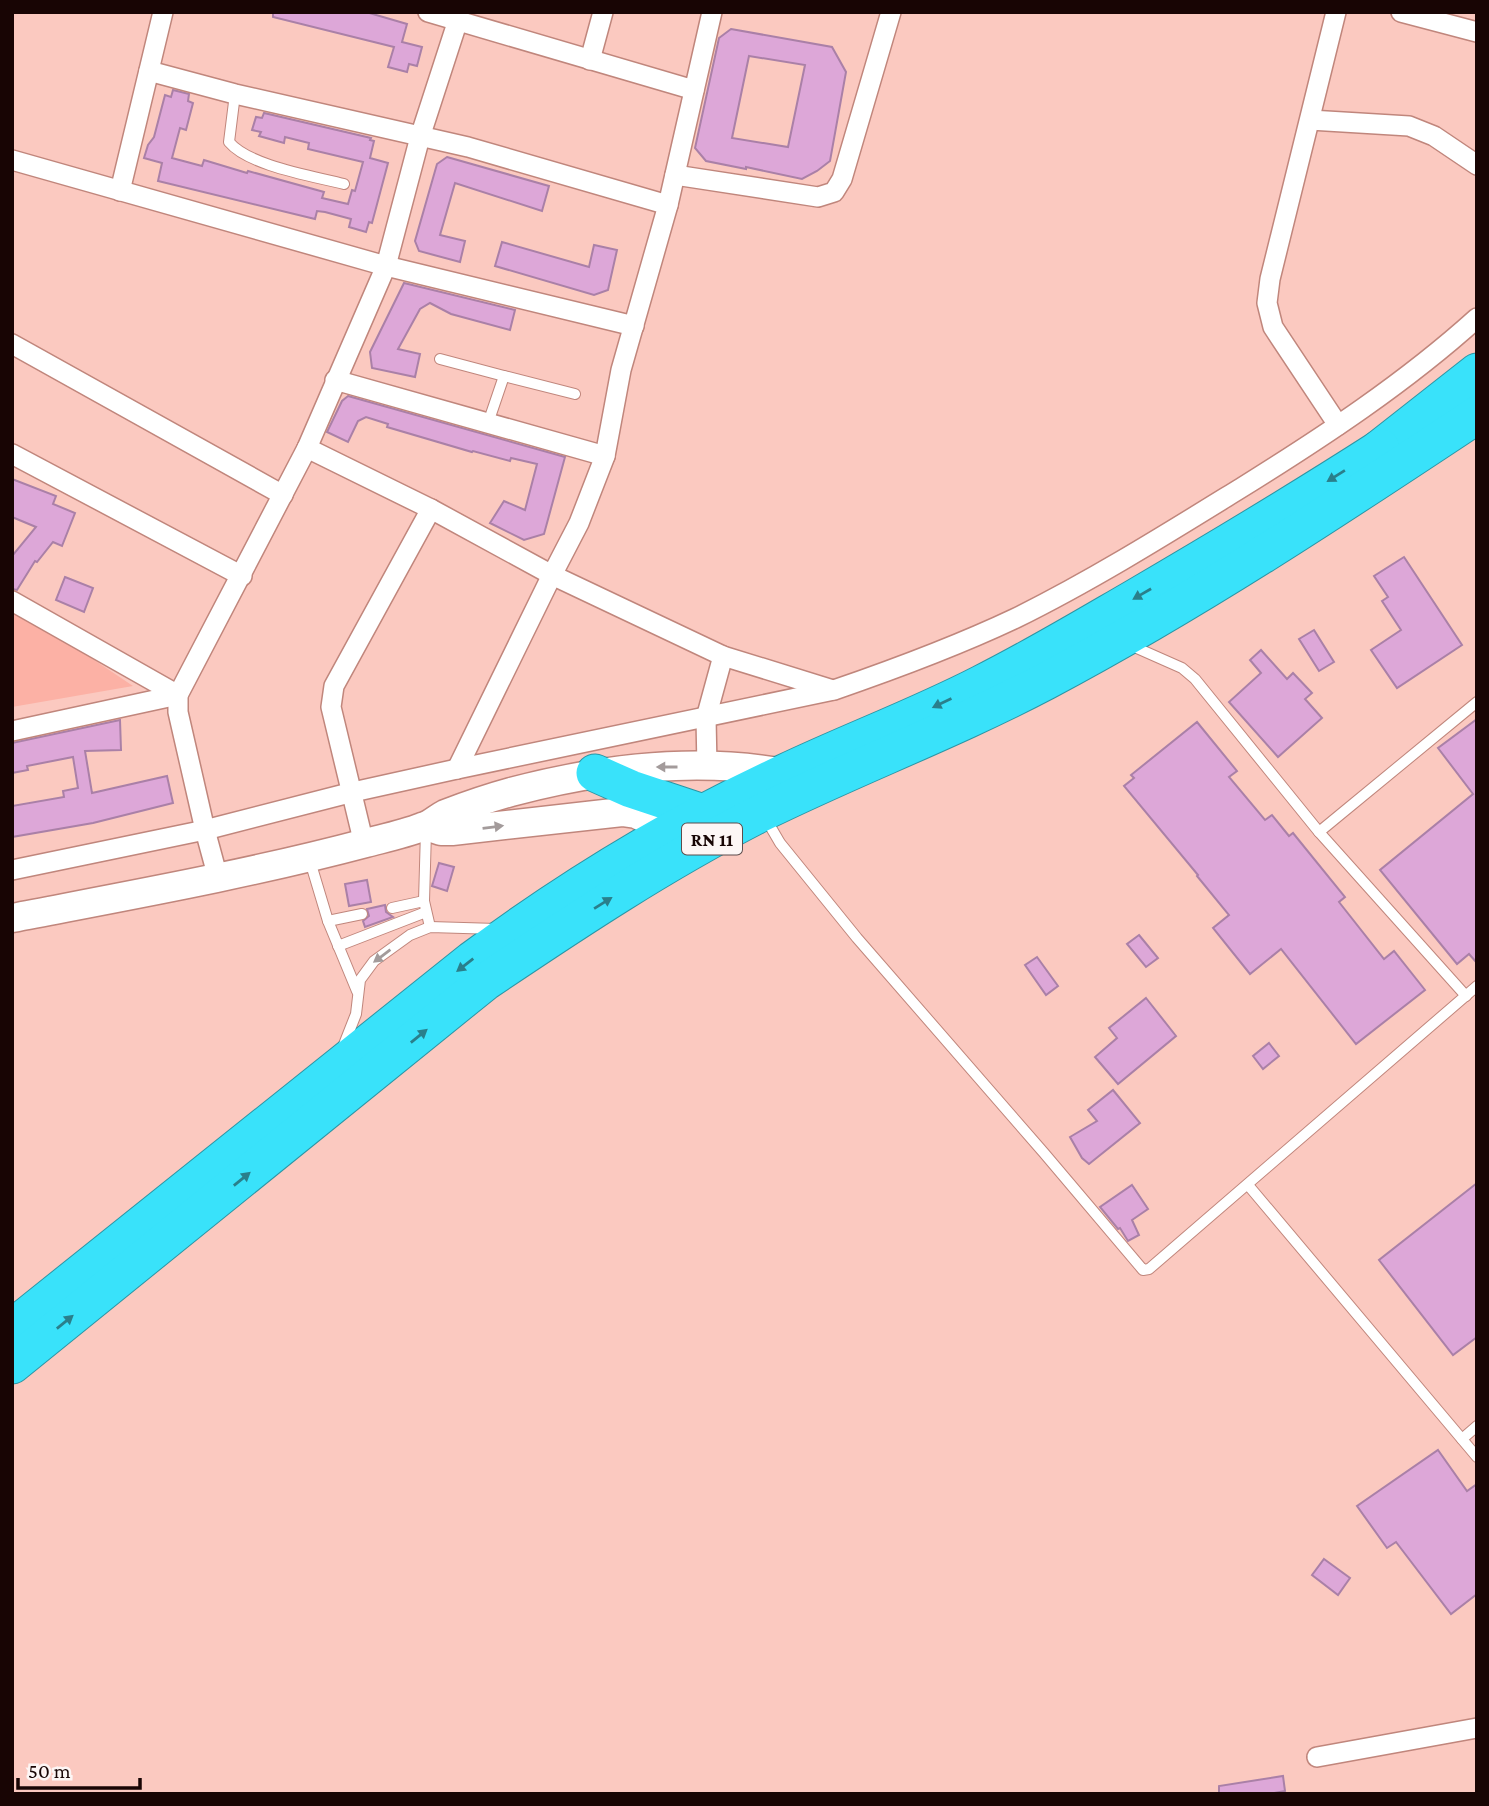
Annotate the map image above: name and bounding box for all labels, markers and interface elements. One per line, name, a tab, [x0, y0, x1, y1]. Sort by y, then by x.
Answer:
one-way arrow	[1327, 470, 1346, 483]
one-way arrow	[1132, 587, 1151, 600]
one-way arrow	[932, 698, 952, 709]
one-way arrow	[656, 761, 678, 773]
one-way arrow	[482, 821, 504, 832]
road number: RN 11	[682, 824, 742, 854]
one-way arrow	[593, 896, 613, 909]
one-way arrow	[373, 949, 391, 963]
one-way arrow	[457, 958, 475, 973]
one-way arrow	[410, 1029, 427, 1044]
one-way arrow	[234, 1172, 251, 1187]
one-way arrow	[56, 1315, 74, 1330]
scale bar	[18, 1746, 140, 1790]
text: 50 m	[28, 1759, 71, 1783]

